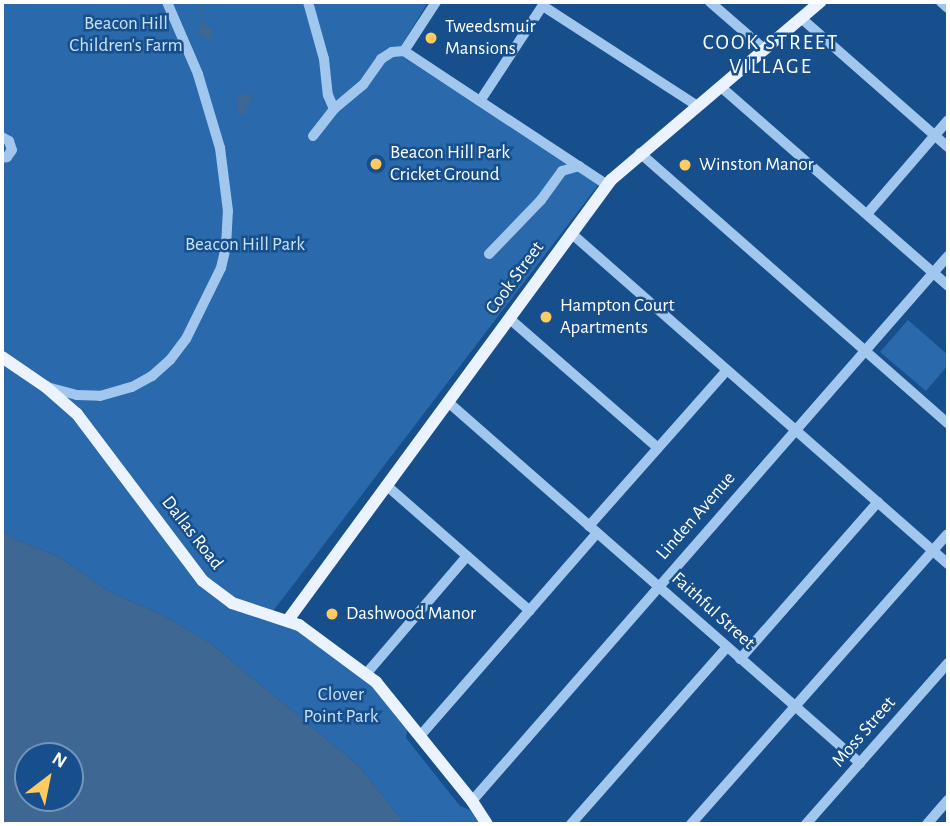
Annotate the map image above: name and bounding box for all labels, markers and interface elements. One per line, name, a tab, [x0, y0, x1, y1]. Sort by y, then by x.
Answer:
park label: Beacon Hill Children's Farm	[69, 13, 183, 57]
place label: Tweedsmuir Mansions	[445, 16, 536, 60]
marker: Tweedsmuir Mansions	[423, 30, 439, 46]
district label: COOK STREET VILLAGE	[704, 30, 838, 80]
place label: Beacon Hill Park Cricket Ground	[390, 142, 510, 186]
place label: Winston Manor	[699, 154, 814, 176]
marker: Beacon Hill Park Cricket Ground	[368, 156, 384, 172]
marker: Winston Manor	[677, 157, 693, 173]
park label: Beacon Hill Park	[185, 234, 305, 256]
street label: Cook Street	[481, 237, 549, 319]
place label: Hampton Court Apartments	[560, 295, 674, 339]
marker: Hampton Court Apartments	[538, 309, 554, 325]
street label: Linden Avenue	[652, 467, 740, 565]
street label: Dallas Road	[156, 492, 228, 574]
street label: Faithful Street	[666, 567, 760, 655]
place label: Dashwood Manor	[346, 603, 476, 625]
marker: Dashwood Manor	[324, 606, 340, 622]
park label: Clover Point Park	[304, 684, 378, 728]
street label: Moss Street	[827, 692, 901, 772]
north arrow	[14, 742, 84, 812]
text: N	[49, 749, 70, 772]

